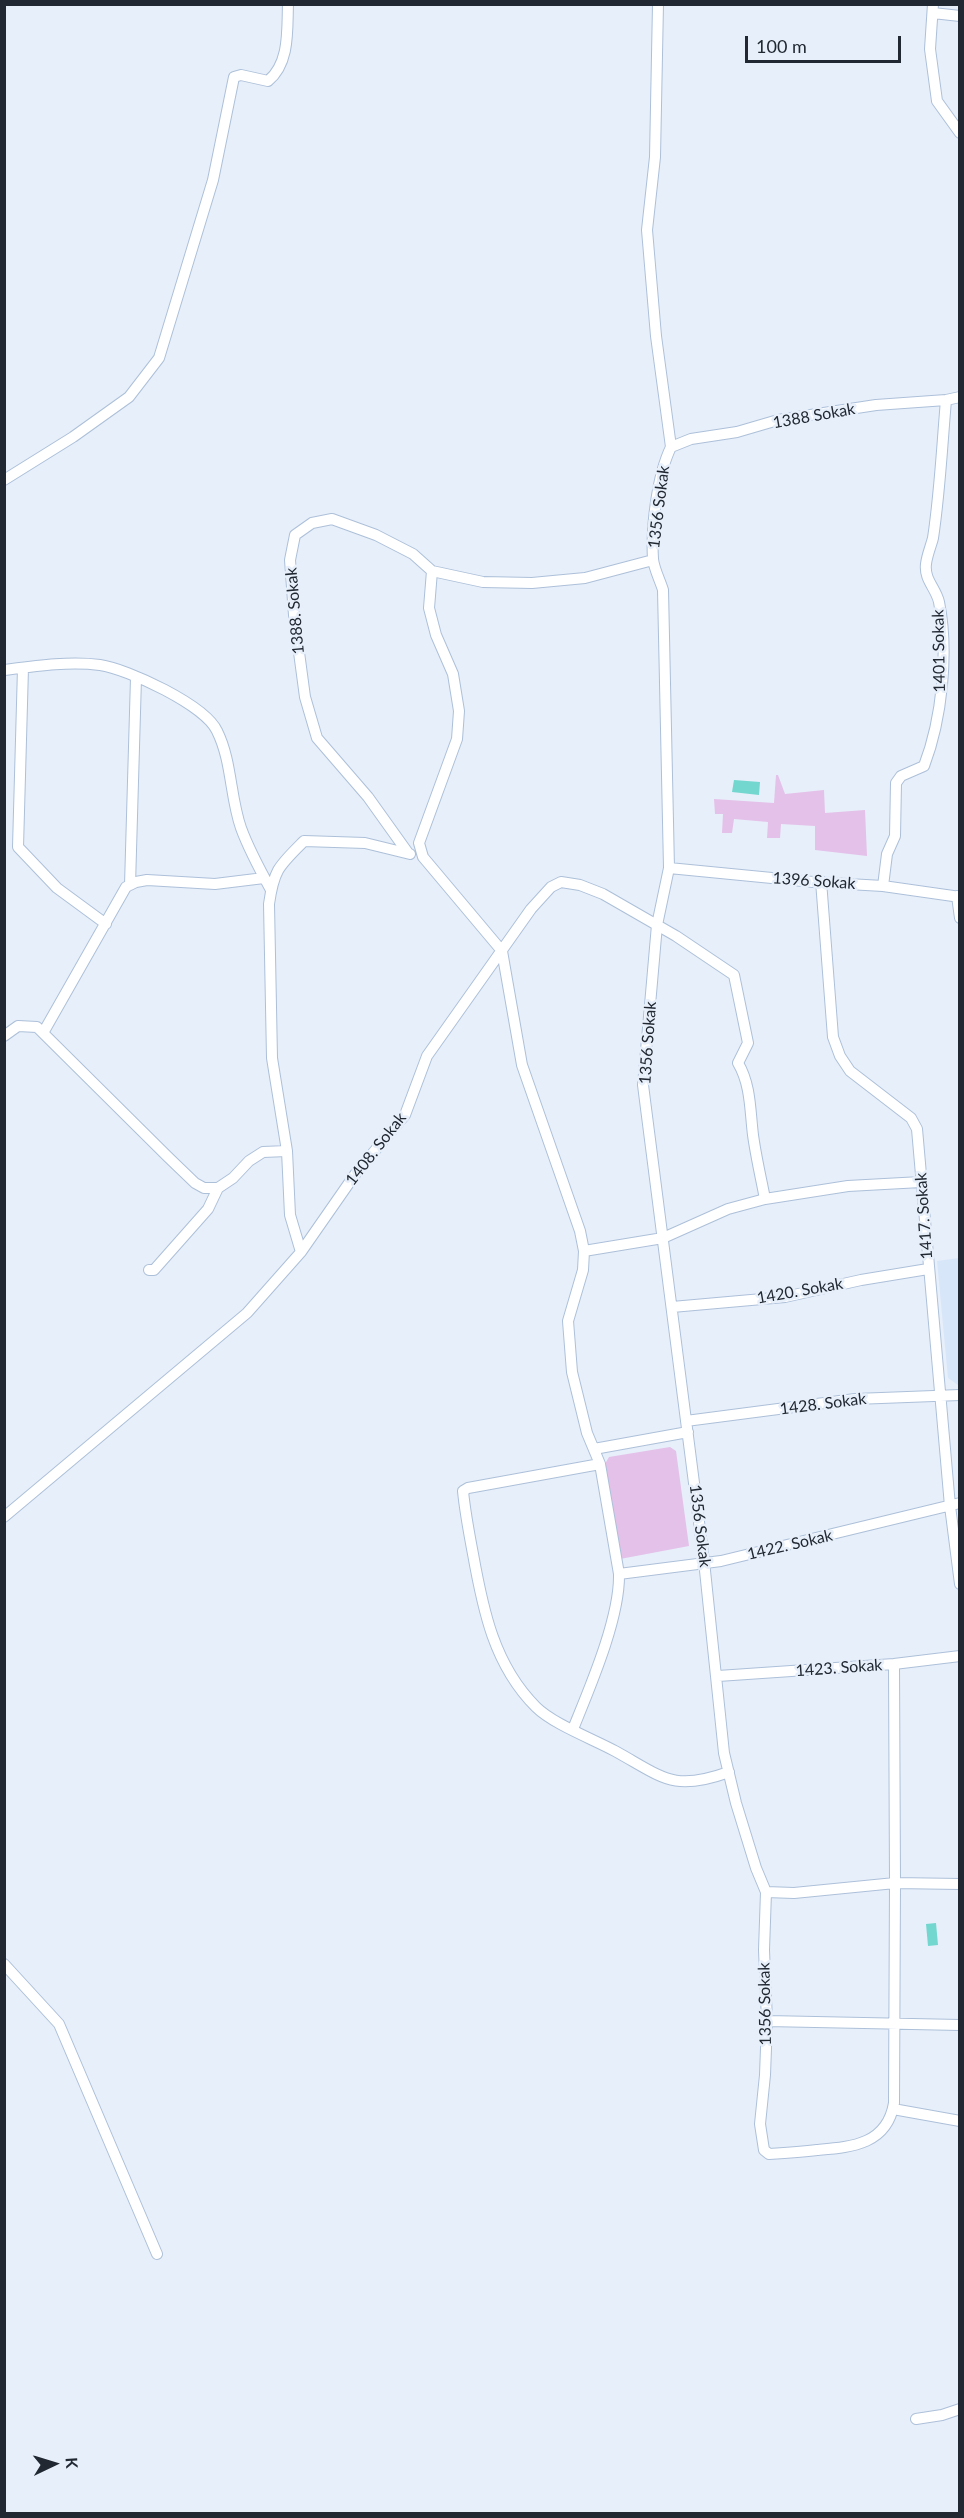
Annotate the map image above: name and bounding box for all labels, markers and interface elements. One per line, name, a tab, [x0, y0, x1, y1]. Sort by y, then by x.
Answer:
scale bar	[748, 24, 904, 62]
text: 100 m	[756, 35, 807, 57]
street label: 1388 Sokak	[771, 399, 857, 433]
street label: 1356 Sokak	[644, 465, 674, 549]
street label: 1388. Sokak	[282, 567, 308, 655]
street label: 1401 Sokak	[929, 609, 949, 693]
street label: 1396 Sokak	[772, 869, 856, 893]
street label: 1356 Sokak	[636, 1001, 660, 1085]
street label: 1408. Sokak	[342, 1109, 410, 1189]
street label: 1417. Sokak	[911, 1172, 937, 1260]
street label: 1420. Sokak	[756, 1274, 844, 1308]
street label: 1428. Sokak	[779, 1389, 867, 1419]
street label: 1356 Sokak	[685, 1484, 715, 1568]
street label: 1422. Sokak	[746, 1526, 834, 1564]
street label: 1423. Sokak	[795, 1655, 883, 1681]
street label: 1356 Sokak	[755, 1962, 775, 2046]
north arrow	[24, 2434, 84, 2494]
text: K	[63, 2457, 82, 2469]

